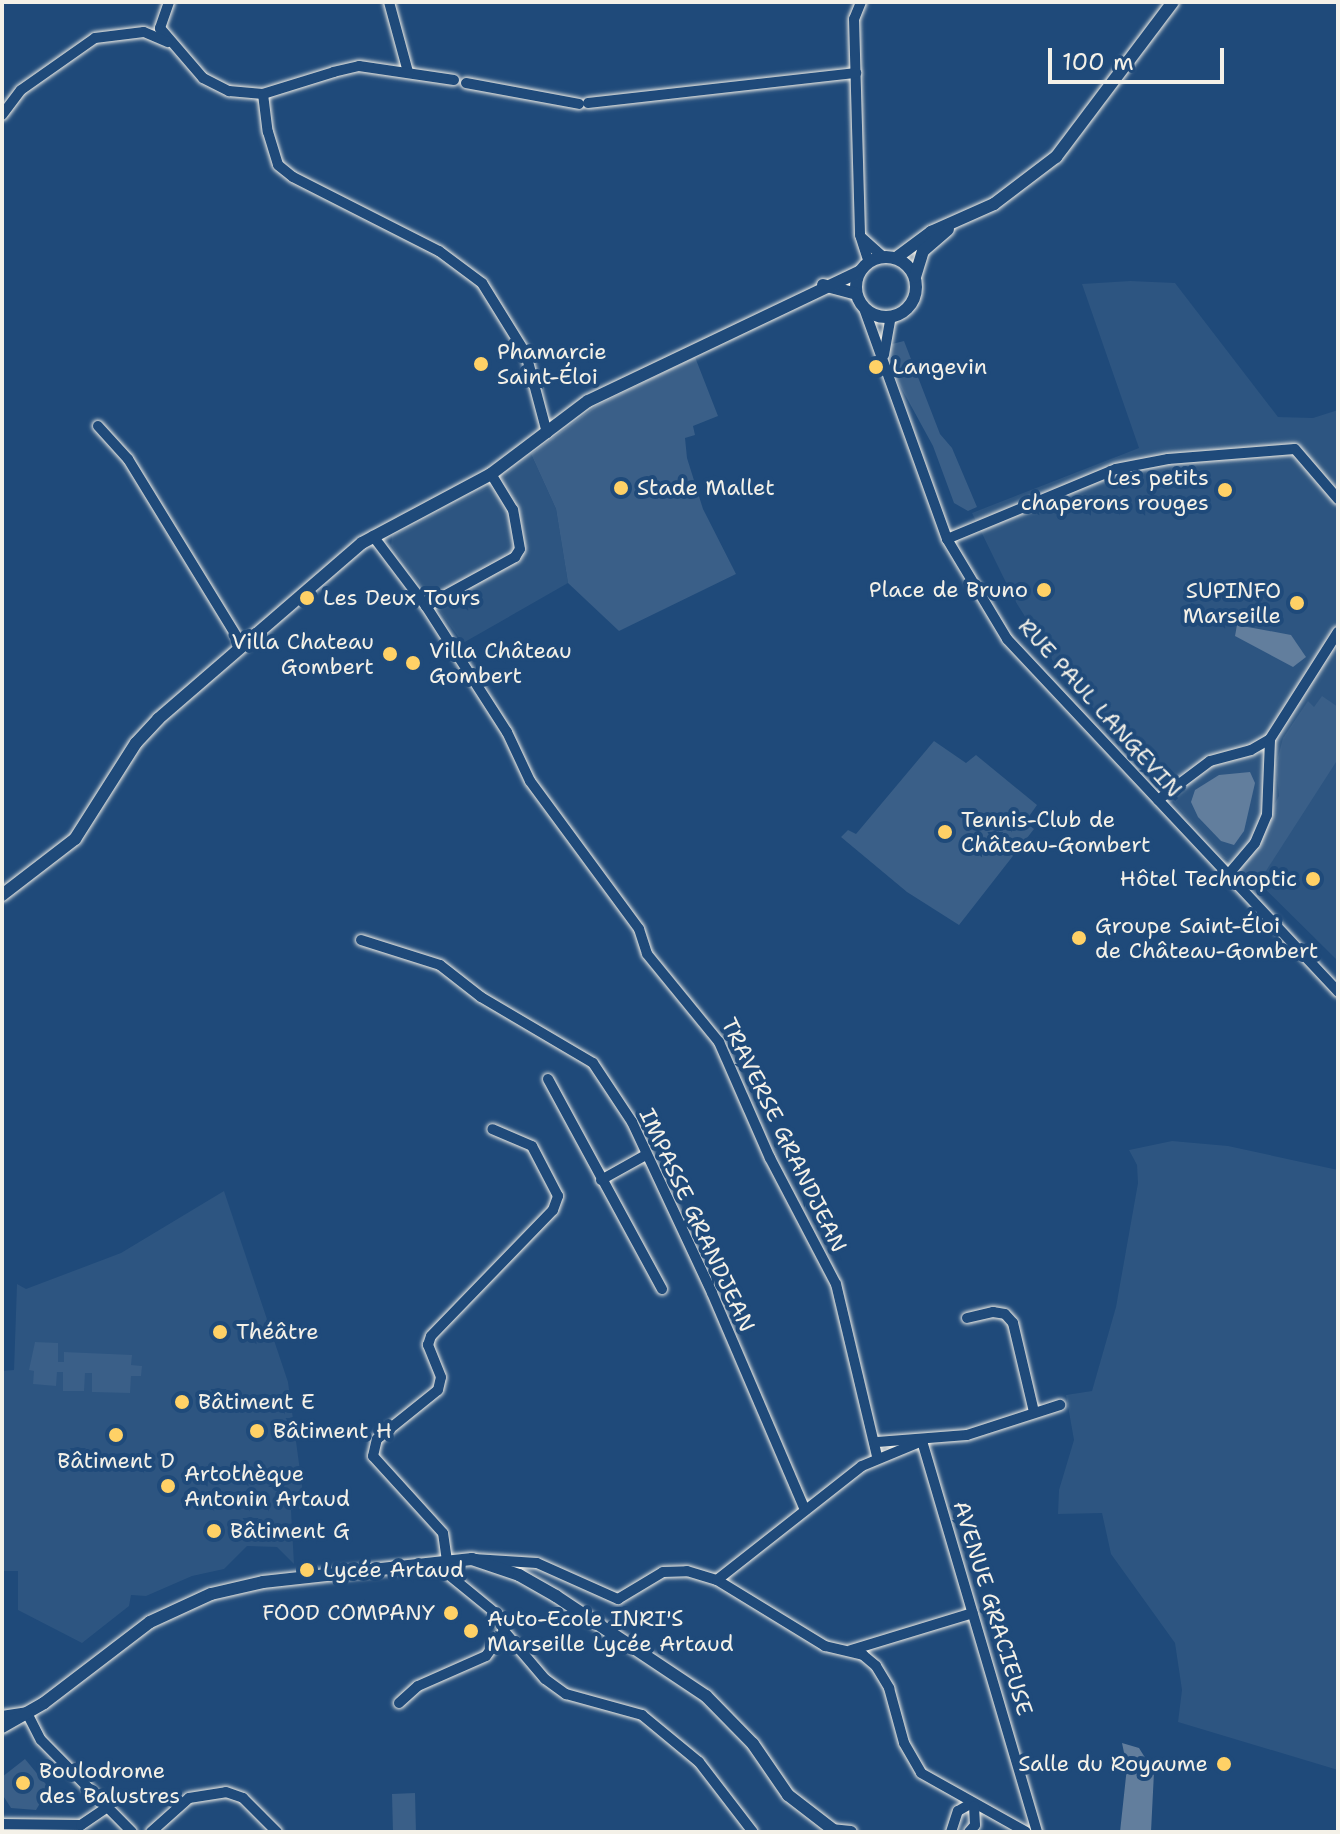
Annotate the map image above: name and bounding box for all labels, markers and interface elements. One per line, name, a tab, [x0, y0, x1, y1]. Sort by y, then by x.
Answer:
scale bar	[1052, 32, 1228, 82]
text: 100 m	[1062, 46, 1134, 78]
place label: Phamarcie Saint-Éloi	[497, 338, 607, 390]
place label: Langevin	[892, 354, 987, 380]
marker: Phamarcie Saint-Éloi	[472, 355, 490, 373]
marker: Langevin	[867, 358, 885, 376]
place label: Les petits chaperons rouges	[1021, 464, 1209, 516]
place label: Stade Mallet	[637, 475, 775, 501]
marker: Stade Mallet	[612, 479, 630, 497]
marker: Les petits chaperons rouges	[1216, 481, 1234, 499]
place label: Place de Bruno	[869, 577, 1028, 603]
place label: SUPINFO Marseille	[1183, 577, 1281, 628]
marker: Place de Bruno	[1035, 581, 1053, 599]
place label: Les Deux Tours	[323, 585, 481, 611]
marker: Les Deux Tours	[298, 589, 316, 607]
marker: SUPINFO Marseille	[1288, 594, 1306, 612]
street label: RUE PAUL LANGEVIN	[1013, 613, 1187, 803]
place label: Villa Chateau Gombert	[231, 628, 374, 680]
place label: Villa Château Gombert	[429, 637, 572, 688]
marker: Villa Chateau Gombert	[381, 645, 399, 663]
marker: Villa Château Gombert	[404, 654, 422, 672]
place label: Tennis-Club de Château-Gombert	[961, 806, 1151, 858]
marker: Tennis-Club de Château-Gombert	[936, 823, 954, 841]
place label: Hôtel Technoptic	[1120, 866, 1297, 892]
marker: Hôtel Technoptic	[1304, 870, 1322, 888]
place label: Groupe Saint-Éloi de Château-Gombert	[1095, 912, 1318, 964]
marker: Groupe Saint-Éloi de Château-Gombert	[1070, 929, 1088, 947]
street label: TRAVERSE GRANDJEAN	[716, 1014, 852, 1256]
street label: IMPASSE GRANDJEAN	[634, 1104, 760, 1336]
place label: Théâtre	[236, 1319, 319, 1345]
marker: Théâtre	[211, 1323, 229, 1341]
place label: Bâtiment E	[198, 1389, 315, 1415]
marker: Bâtiment E	[173, 1393, 191, 1411]
place label: Bâtiment H	[273, 1418, 392, 1444]
marker: Bâtiment H	[248, 1422, 266, 1440]
marker: Bâtiment D	[107, 1426, 125, 1444]
place label: Bâtiment D	[57, 1448, 175, 1474]
place label: Artothèque Antonin Artaud	[184, 1460, 350, 1512]
marker: Artothèque Antonin Artaud	[159, 1477, 177, 1495]
street label: AVENUE GRACIEUSE	[948, 1497, 1038, 1719]
place label: Bâtiment G	[230, 1518, 350, 1544]
marker: Bâtiment G	[205, 1522, 223, 1540]
place label: Lycée Artaud	[323, 1557, 464, 1583]
marker: Lycée Artaud	[298, 1561, 316, 1579]
place label: FOOD COMPANY	[262, 1600, 435, 1626]
marker: FOOD COMPANY	[442, 1604, 460, 1622]
place label: Auto-Ecole INRI'S Marseille Lycée Artaud	[487, 1605, 734, 1656]
marker: Auto-Ecole INRI'S Marseille Lycée Artaud	[462, 1622, 480, 1640]
place label: Salle du Royaume	[1018, 1751, 1208, 1777]
marker: Salle du Royaume	[1215, 1755, 1233, 1773]
place label: Boulodrome des Balustres	[39, 1757, 180, 1808]
marker: Boulodrome des Balustres	[14, 1774, 32, 1792]

